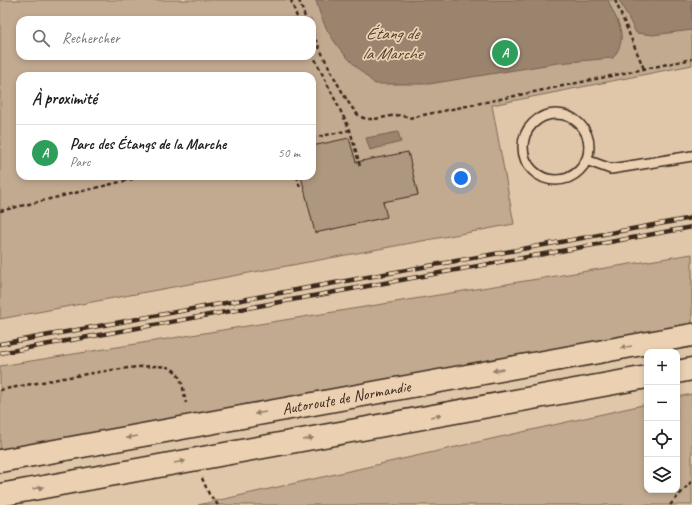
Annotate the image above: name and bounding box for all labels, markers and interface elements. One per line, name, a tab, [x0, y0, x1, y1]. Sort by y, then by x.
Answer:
search box	[16, 16, 316, 60]
water label: Étang de la Marche	[362, 23, 424, 64]
icon: search	[30, 27, 52, 49]
text: Rechercher	[62, 29, 120, 48]
pin: A	[492, 38, 518, 68]
text: À proximité	[32, 88, 97, 109]
text: Parc des Étangs de la Marche	[70, 135, 226, 154]
text: A	[42, 145, 48, 161]
text: 50 m	[278, 145, 300, 161]
text: Parc	[70, 154, 90, 170]
your location	[451, 168, 471, 188]
one-way arrow	[620, 344, 632, 350]
map controls	[644, 349, 680, 493]
button: +	[644, 349, 680, 385]
one-way arrow	[492, 367, 504, 373]
street label: Autoroute de Normandie	[281, 376, 414, 419]
button: −	[644, 385, 680, 421]
one-way arrow	[254, 411, 266, 417]
one-way arrow	[430, 412, 442, 418]
button: locate	[644, 421, 680, 457]
one-way arrow	[126, 434, 138, 440]
one-way arrow	[302, 436, 314, 442]
button: layers	[644, 457, 680, 493]
one-way arrow	[174, 459, 186, 465]
one-way arrow	[32, 485, 44, 491]

